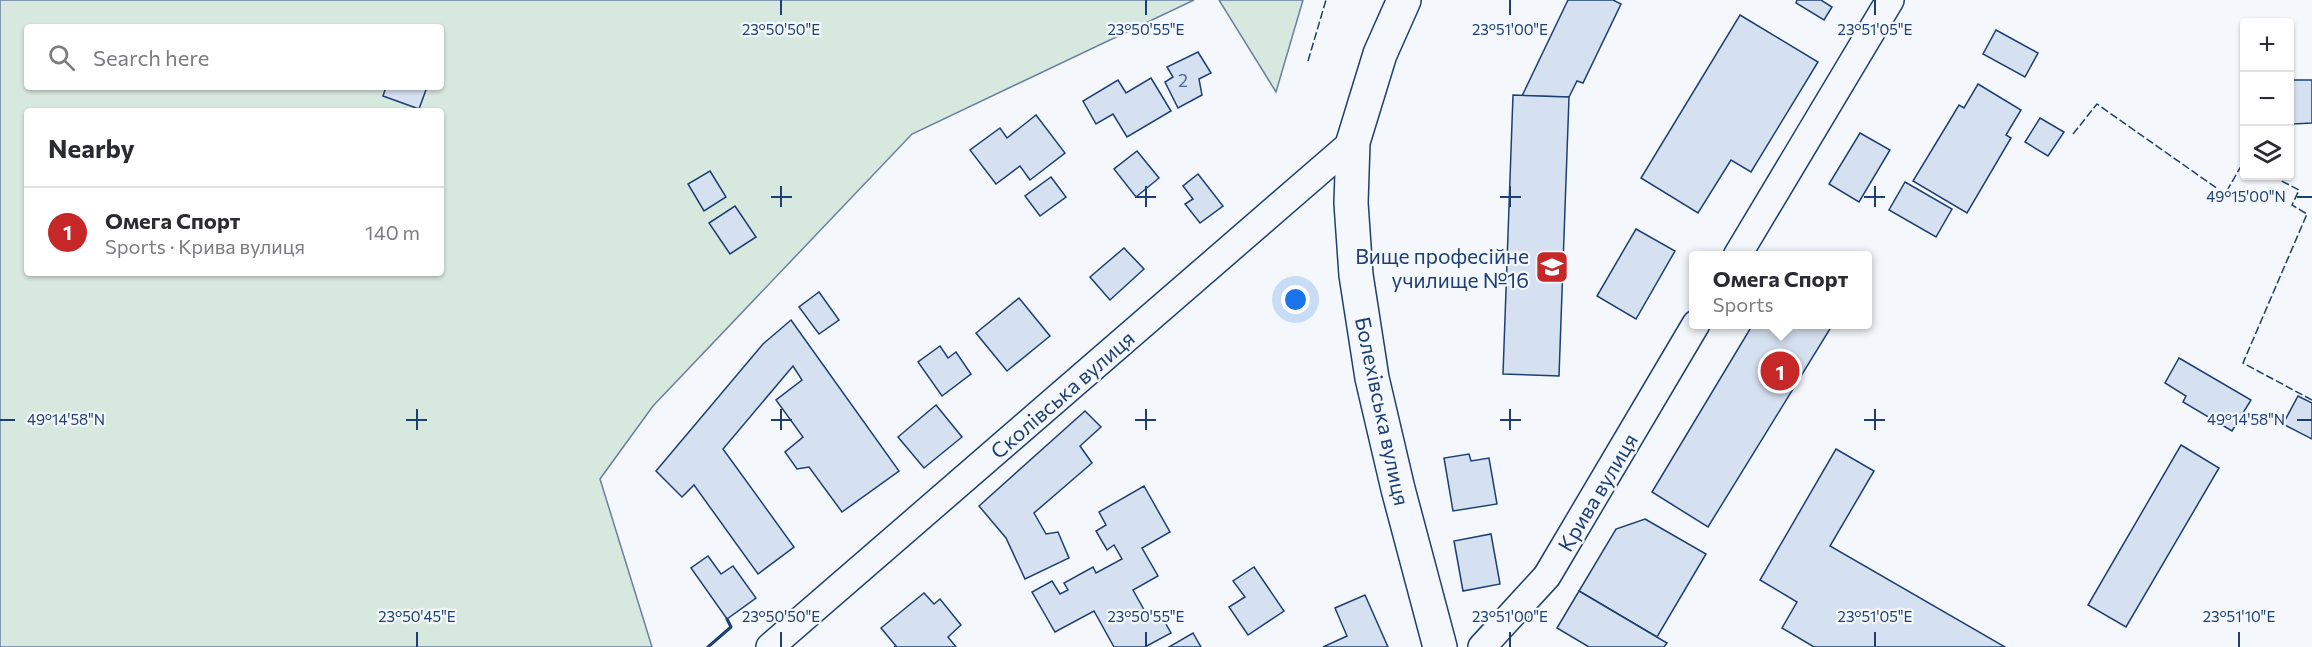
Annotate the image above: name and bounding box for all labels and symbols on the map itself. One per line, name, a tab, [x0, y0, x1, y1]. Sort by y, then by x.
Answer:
text: 23°50'50"E	[742, 20, 820, 38]
text: 23°50'55"E	[1107, 20, 1185, 38]
text: 23°51'00"E	[1472, 20, 1548, 38]
text: 23°51'05"E	[1838, 20, 1913, 38]
house number: 2	[1178, 69, 1188, 91]
text: 49°15'00"N	[2206, 187, 2286, 205]
place label: Вище професійне училище №16	[1355, 243, 1529, 292]
school or university icon: Вище професійне училище №16	[1534, 249, 1570, 285]
your location	[1281, 285, 1310, 314]
street label: Болехівська вулиця	[1351, 314, 1415, 508]
street label: Сколівська вулиця	[985, 325, 1139, 463]
pin: 1	[1760, 348, 1800, 394]
text: 49°14'58"N	[27, 410, 105, 428]
text: 49°14'58"N	[2207, 410, 2285, 428]
street label: Крива вулиця	[1552, 429, 1642, 555]
text: 23°50'45"E	[378, 607, 456, 625]
text: 23°50'50"E	[742, 607, 820, 625]
text: 23°50'55"E	[1107, 607, 1185, 625]
text: 23°51'00"E	[1472, 607, 1548, 625]
text: 23°51'05"E	[1838, 607, 1913, 625]
text: 23°51'10"E	[2203, 607, 2275, 625]

